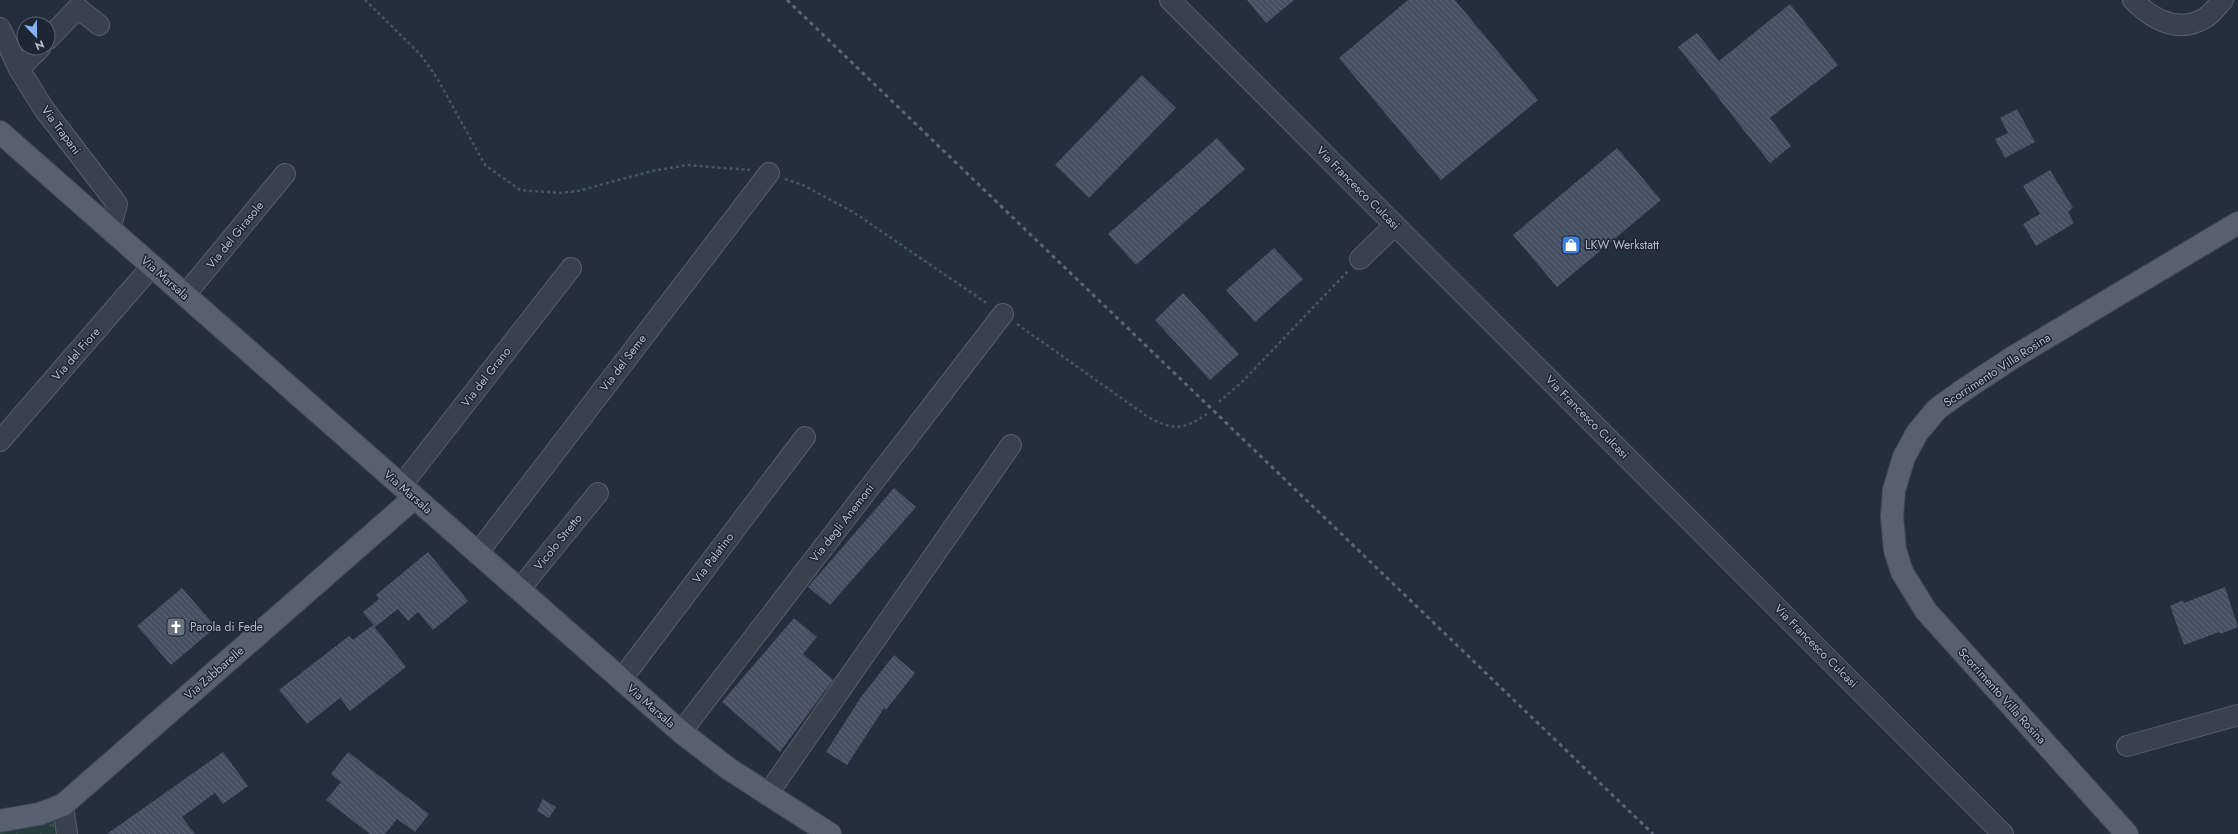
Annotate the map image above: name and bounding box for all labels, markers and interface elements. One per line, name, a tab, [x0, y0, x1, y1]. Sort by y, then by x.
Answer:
north arrow	[16, 16, 56, 56]
text: N	[33, 36, 47, 54]
street label: Via Trapani	[37, 102, 85, 158]
street label: Via Francesco Culcasi	[1312, 142, 1404, 234]
street label: Via del Girasole	[202, 197, 268, 273]
shop icon: LKW Werkstatt	[1560, 234, 1582, 256]
place label: LKW Werkstatt	[1585, 236, 1659, 254]
street label: Via Marsala	[137, 252, 193, 304]
street label: Via del Fiore	[48, 323, 104, 385]
street label: Scorrimento Villa Rosina	[1940, 328, 2054, 411]
street label: Via del Seme	[595, 330, 651, 396]
street label: Via del Grano	[457, 343, 515, 411]
street label: Via Francesco Culcasi	[1541, 371, 1633, 463]
street label: Via Marsala	[380, 466, 436, 518]
street label: Via degli Anemoni	[806, 480, 878, 566]
street label: Vicolo Stretto	[530, 510, 587, 574]
street label: Via Palatino	[688, 528, 738, 587]
street label: Via Francesco Culcasi	[1770, 600, 1862, 692]
church icon: Parola di Fede	[165, 616, 187, 638]
place label: Parola di Fede	[190, 618, 263, 636]
street label: Via Zabbarelle	[180, 642, 248, 704]
street label: Scorrimento Villa Rosina	[1954, 644, 2050, 748]
street label: Via Marsala	[623, 680, 679, 732]

